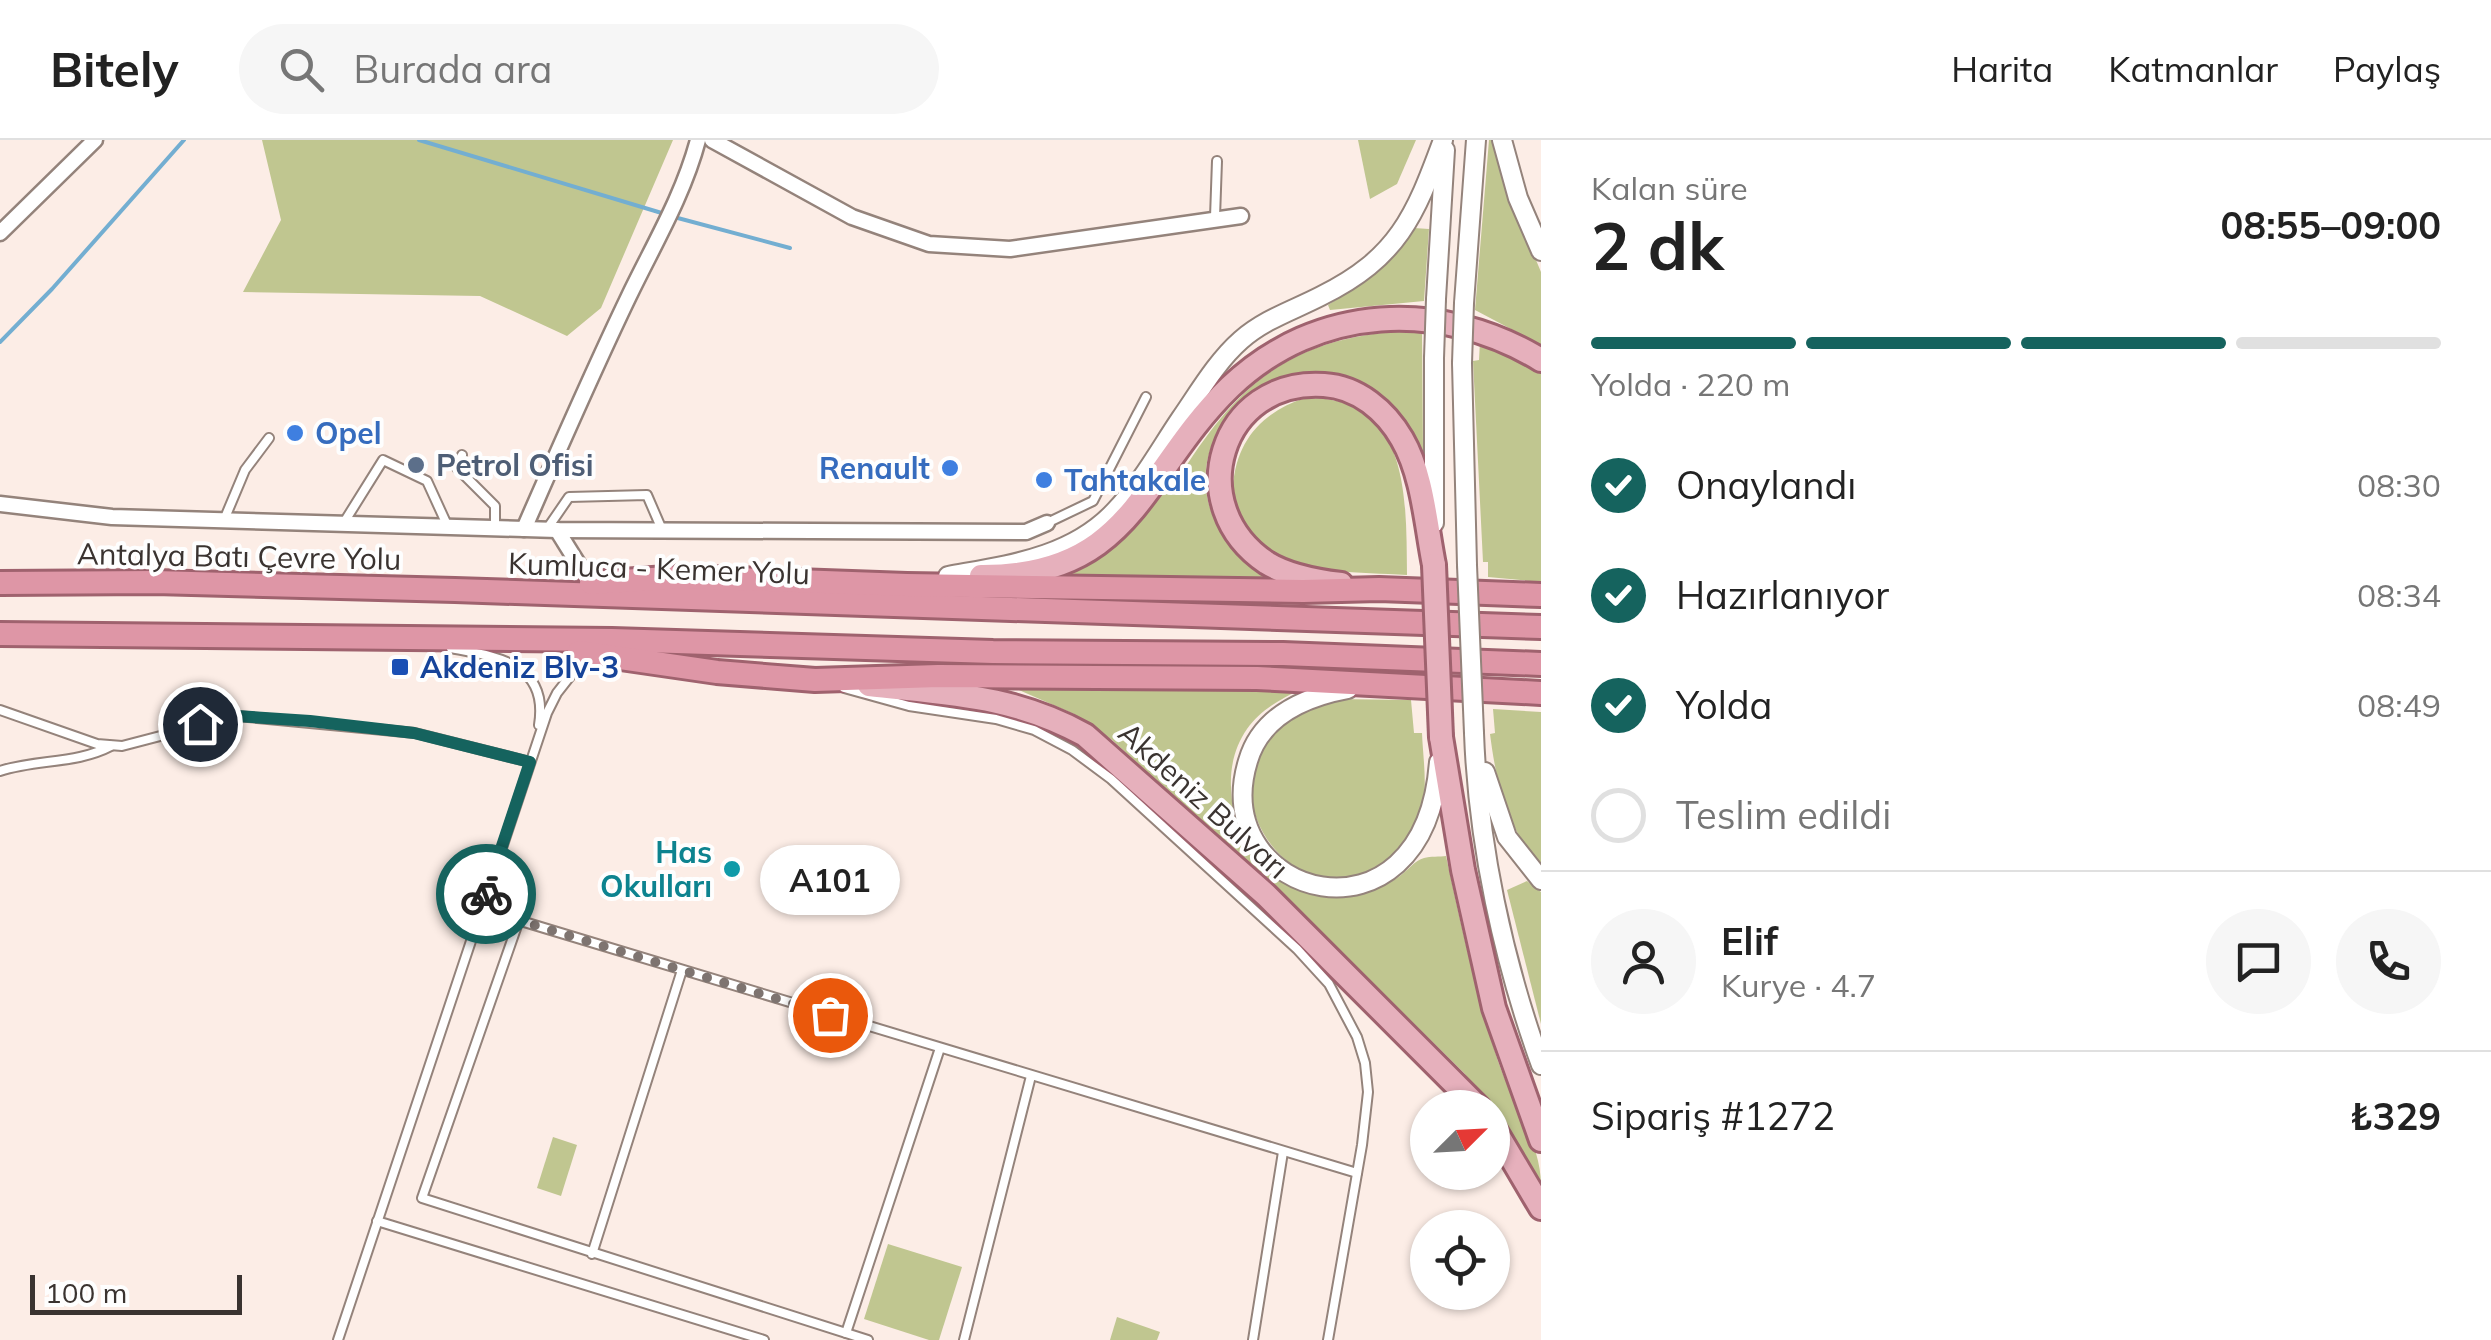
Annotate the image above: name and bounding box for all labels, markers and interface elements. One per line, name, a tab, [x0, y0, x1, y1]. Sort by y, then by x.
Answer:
search box	[239, 24, 939, 114]
text: Bitely	[50, 39, 179, 99]
icon: search	[274, 42, 329, 97]
text: Burada ara	[354, 45, 552, 93]
text: Harita	[1951, 47, 2053, 91]
text: Katmanlar	[2108, 47, 2278, 91]
text: Paylaş	[2333, 47, 2441, 91]
text: Kalan süre	[1591, 168, 1748, 208]
text: 08:55–09:00	[2221, 201, 2441, 249]
text: 2 dk	[1591, 205, 1724, 286]
text: Yolda · 220 m	[1591, 364, 1790, 404]
place label: Opel	[315, 414, 381, 452]
marker: Opel	[284, 422, 306, 444]
place label: Petrol Ofisi	[436, 446, 594, 484]
place label: Renault	[819, 449, 930, 487]
marker: Petrol Ofisi	[405, 454, 427, 476]
marker: Renault	[939, 457, 961, 479]
icon: check	[1591, 458, 1646, 513]
place label: Tahtakale	[1064, 461, 1206, 499]
text: Onaylandı	[1676, 461, 1856, 509]
text: 08:30	[2357, 465, 2441, 505]
marker: Tahtakale	[1033, 469, 1055, 491]
street label: Antalya Batı Çevre Yolu	[76, 534, 402, 578]
street label: Kumluca - Kemer Yolu	[507, 544, 811, 592]
icon: check	[1591, 568, 1646, 623]
text: Hazırlanıyor	[1676, 571, 1889, 619]
text: 08:34	[2357, 575, 2441, 615]
place label: Akdeniz Blv-3	[420, 648, 619, 686]
marker: Akdeniz Blv-3	[389, 656, 411, 678]
icon: check	[1591, 678, 1646, 733]
text: Yolda	[1676, 681, 1772, 729]
pin	[158, 682, 243, 767]
text: 08:49	[2357, 685, 2441, 725]
icon: home	[173, 697, 228, 752]
street label: Akdeniz Bulvarı	[1111, 714, 1297, 886]
text: Teslim edildi	[1676, 791, 1891, 839]
place label: Has Okulları	[600, 833, 712, 905]
courier	[436, 844, 536, 944]
callout: A101	[760, 845, 900, 915]
marker: Has Okulları	[721, 858, 743, 880]
text: A101	[789, 860, 871, 900]
icon: bike	[459, 867, 514, 922]
button: person	[1591, 909, 1696, 1014]
button: chat	[2206, 909, 2311, 1014]
button: phone	[2336, 909, 2441, 1014]
text: Elif	[1721, 917, 1778, 965]
text: Kurye · 4.7	[1721, 965, 1876, 1005]
pin	[788, 973, 873, 1058]
icon: bag	[803, 988, 858, 1043]
north arrow	[1410, 1090, 1510, 1190]
map controls	[1410, 1090, 1510, 1310]
text: Sipariş #1272	[1591, 1092, 1835, 1140]
text: ₺329	[2350, 1092, 2441, 1140]
button: locate	[1410, 1210, 1510, 1310]
scale bar	[30, 1270, 242, 1314]
text: 100 m	[45, 1275, 127, 1310]

